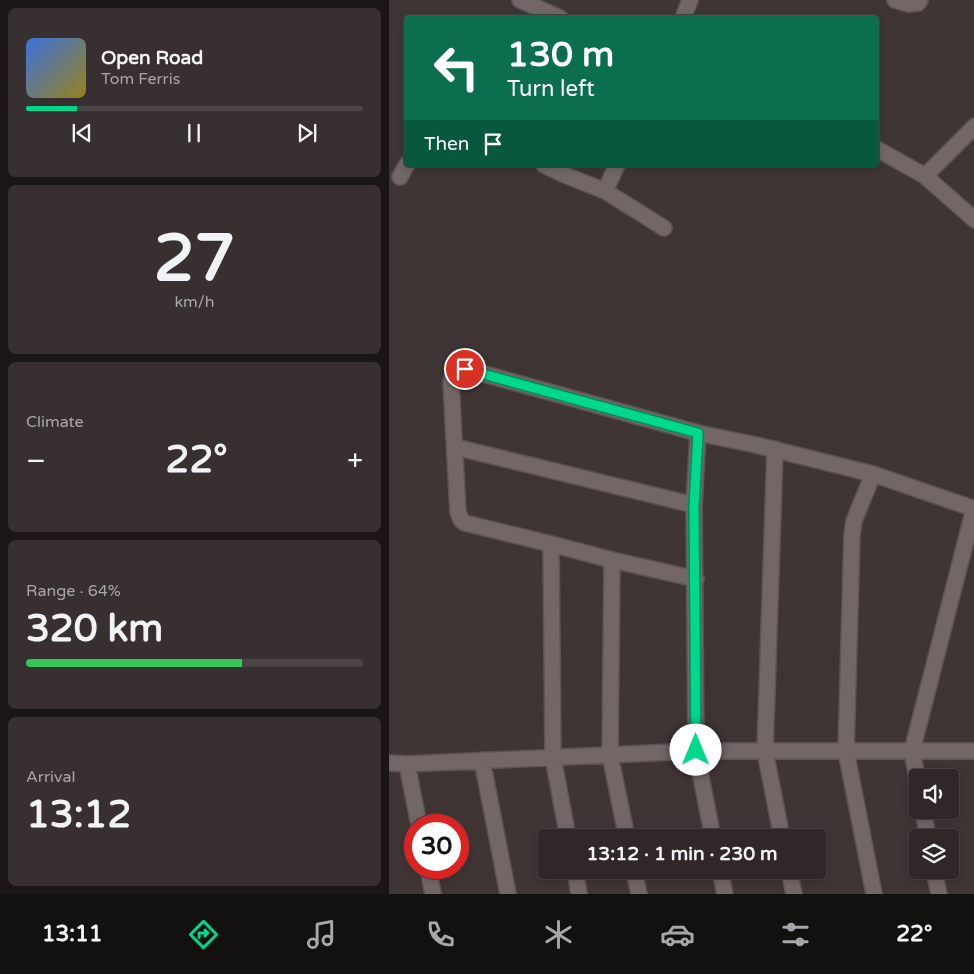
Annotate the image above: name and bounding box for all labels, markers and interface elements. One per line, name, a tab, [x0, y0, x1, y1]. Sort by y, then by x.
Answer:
text: 130 m	[507, 34, 614, 76]
icon: left	[424, 35, 489, 100]
text: Open Road	[101, 47, 203, 69]
text: Tom Ferris	[101, 69, 180, 89]
text: Turn left	[507, 76, 595, 102]
icon: previous	[68, 119, 96, 147]
icon: pause	[180, 119, 208, 147]
icon: next	[293, 119, 321, 147]
icon: arrive	[479, 130, 507, 158]
text: Then	[424, 133, 469, 155]
text: 27	[154, 220, 235, 299]
text: km/h	[174, 292, 215, 312]
pin	[444, 348, 486, 390]
icon: arrive	[451, 355, 479, 383]
text: Climate	[26, 412, 84, 432]
text: 22°	[166, 437, 228, 483]
text: −	[26, 444, 46, 478]
text: +	[347, 444, 363, 478]
text: Range · 64%	[26, 581, 121, 601]
text: 320 km	[26, 606, 163, 652]
position arrow	[669, 723, 721, 775]
text: Arrival	[26, 767, 75, 787]
map controls	[909, 769, 959, 879]
button: sound	[909, 769, 959, 819]
text: 13:12	[26, 792, 131, 838]
speed limit sign: 30	[404, 814, 469, 879]
button: layers	[909, 829, 959, 879]
text: 13:12 · 1 min · 230 m	[586, 843, 778, 865]
icon: directions	[186, 917, 221, 952]
icon: music	[304, 917, 339, 952]
icon: phone	[423, 917, 458, 952]
icon: climate	[541, 917, 576, 952]
icon: car	[660, 917, 695, 952]
icon: filters	[778, 917, 813, 952]
text: 13:11	[42, 921, 103, 947]
text: 22°	[896, 921, 932, 947]

